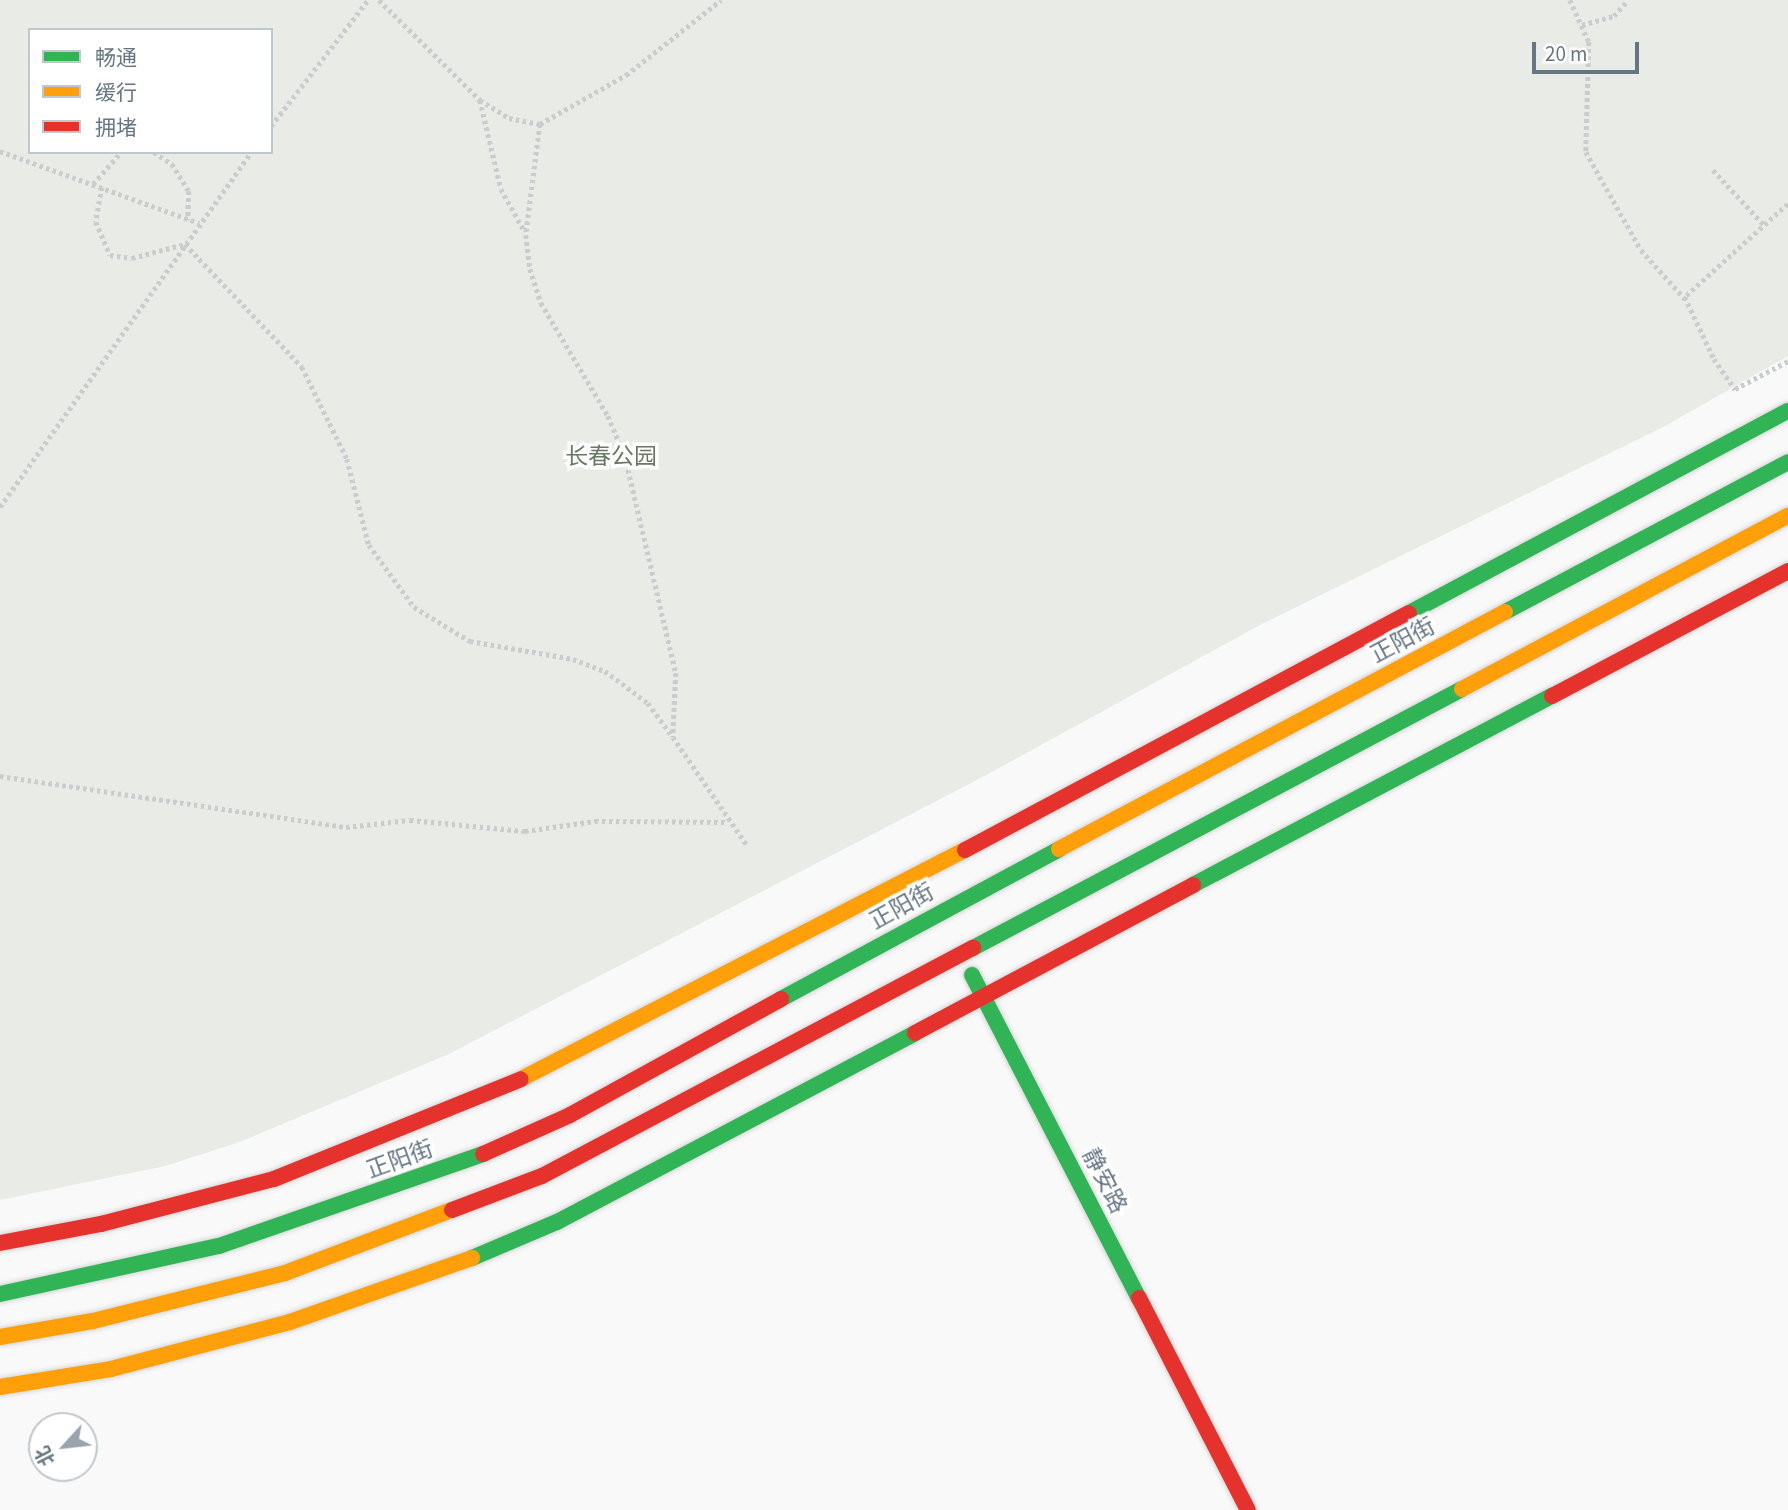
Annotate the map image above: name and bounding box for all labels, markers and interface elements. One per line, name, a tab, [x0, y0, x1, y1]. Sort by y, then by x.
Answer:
legend	[28, 28, 273, 154]
scale bar	[1536, 28, 1643, 72]
text: 20 m	[1545, 39, 1587, 69]
text: 畅通	[95, 43, 137, 73]
text: 缓行	[95, 78, 137, 108]
text: 拥堵	[95, 113, 137, 143]
park label: 长春公园	[565, 443, 657, 471]
street label: 正阳街	[1366, 613, 1440, 669]
street label: 正阳街	[865, 878, 939, 936]
street label: 正阳街	[363, 1135, 437, 1185]
street label: 静安路	[1076, 1144, 1132, 1218]
north arrow	[28, 1412, 98, 1482]
text: 北	[29, 1441, 62, 1470]

